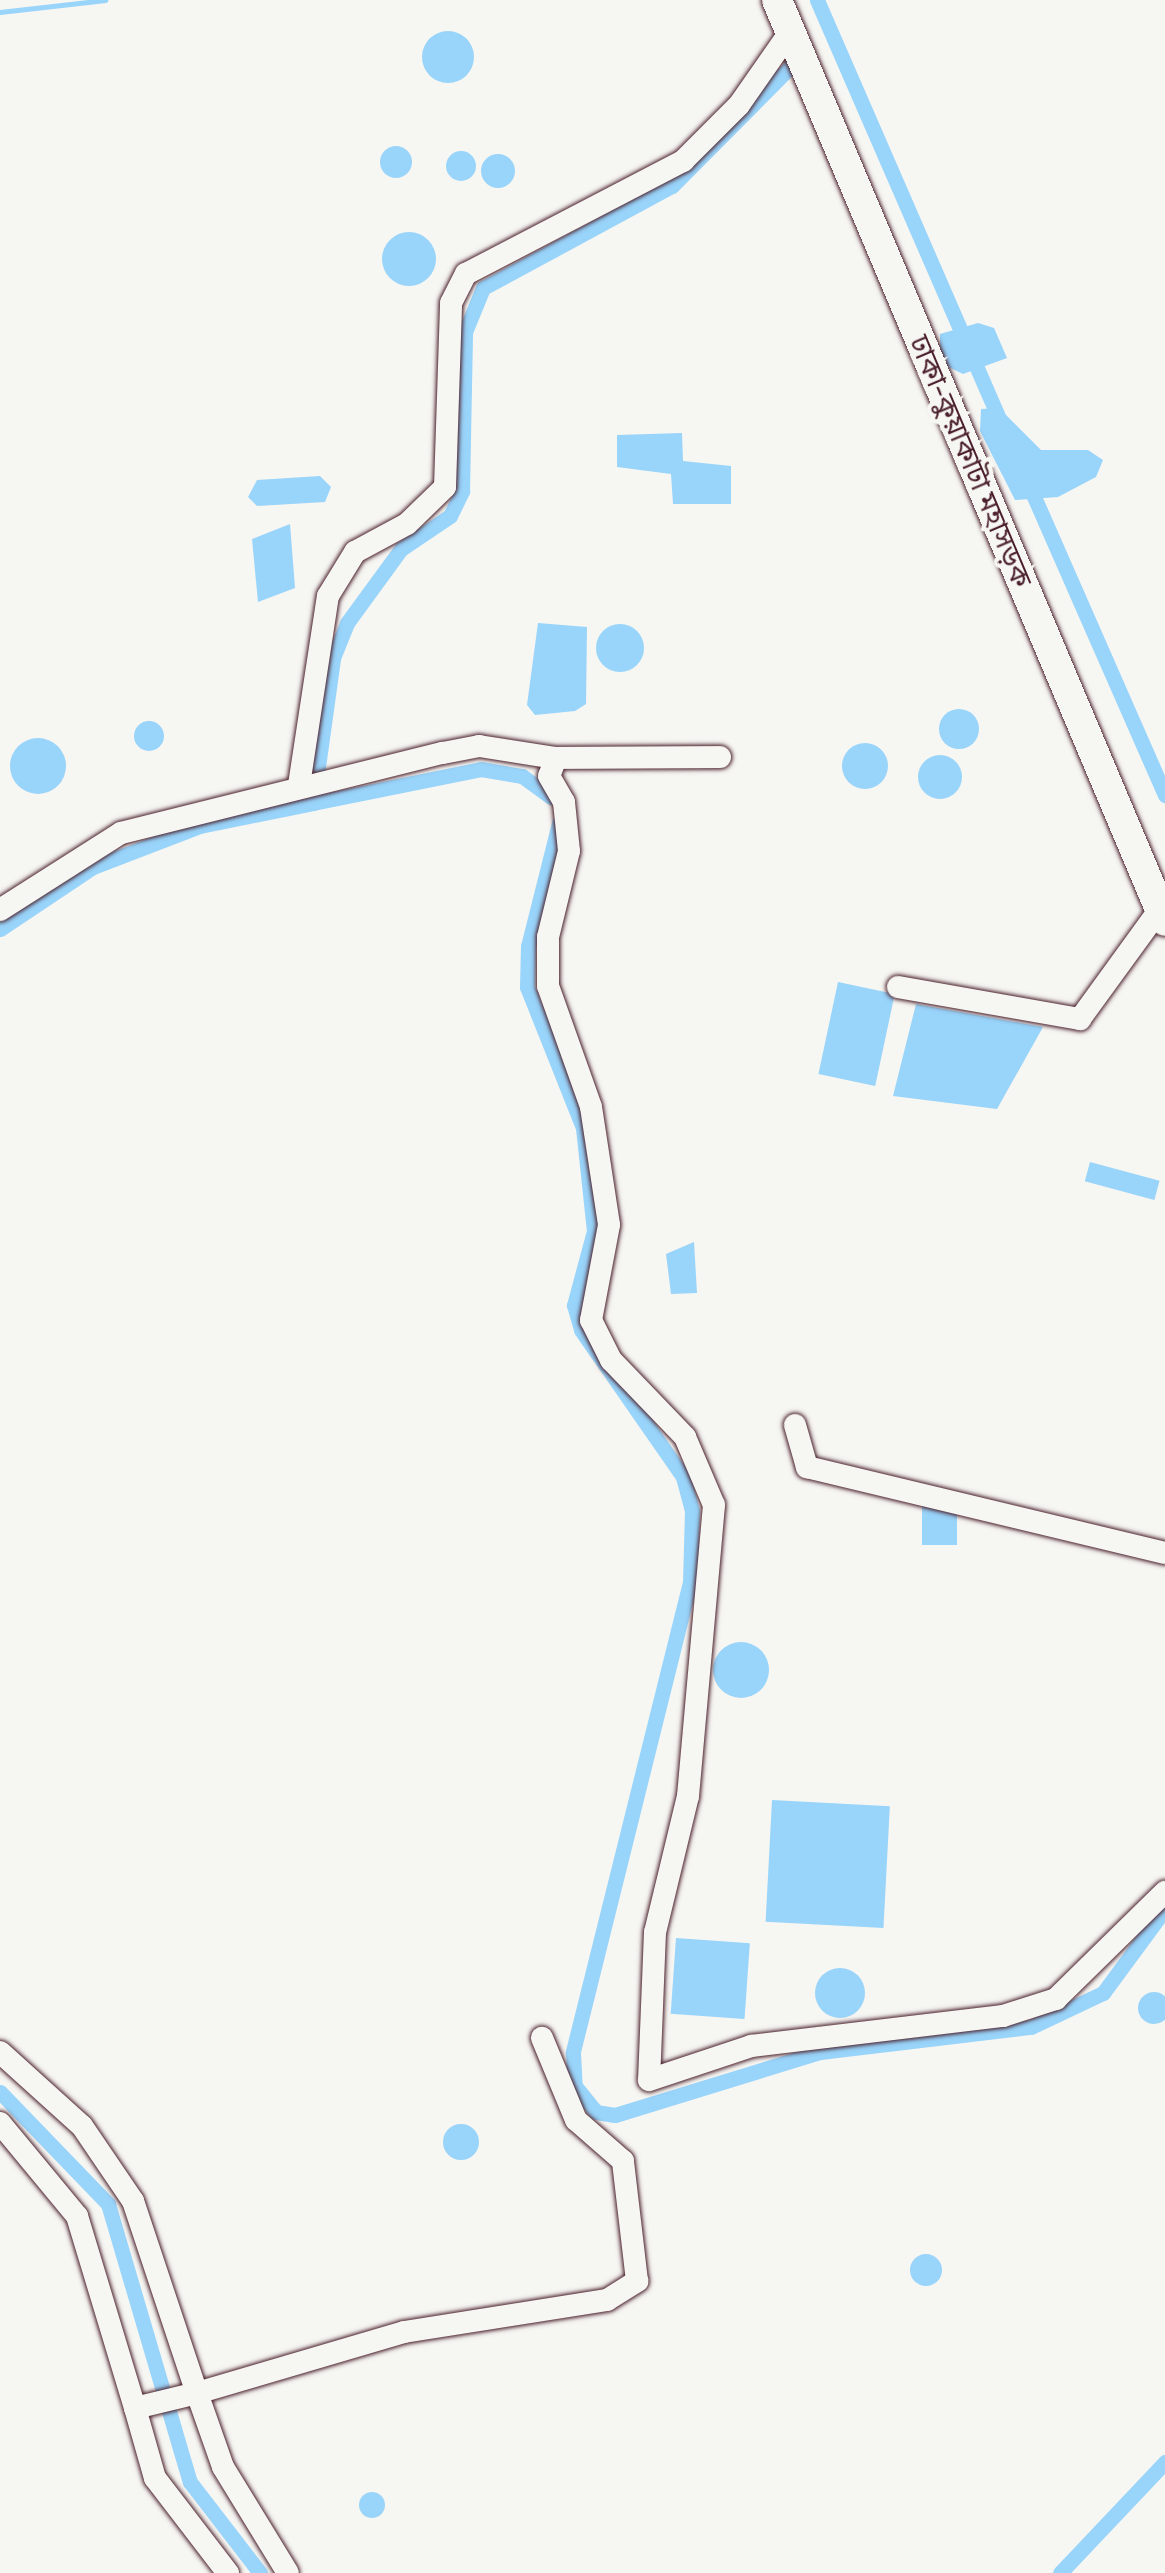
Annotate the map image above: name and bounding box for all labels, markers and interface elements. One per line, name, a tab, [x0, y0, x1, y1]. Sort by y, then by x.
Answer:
street label: ঢাকা-কুয়াকাটা মহাসড়ক	[901, 331, 1037, 593]

